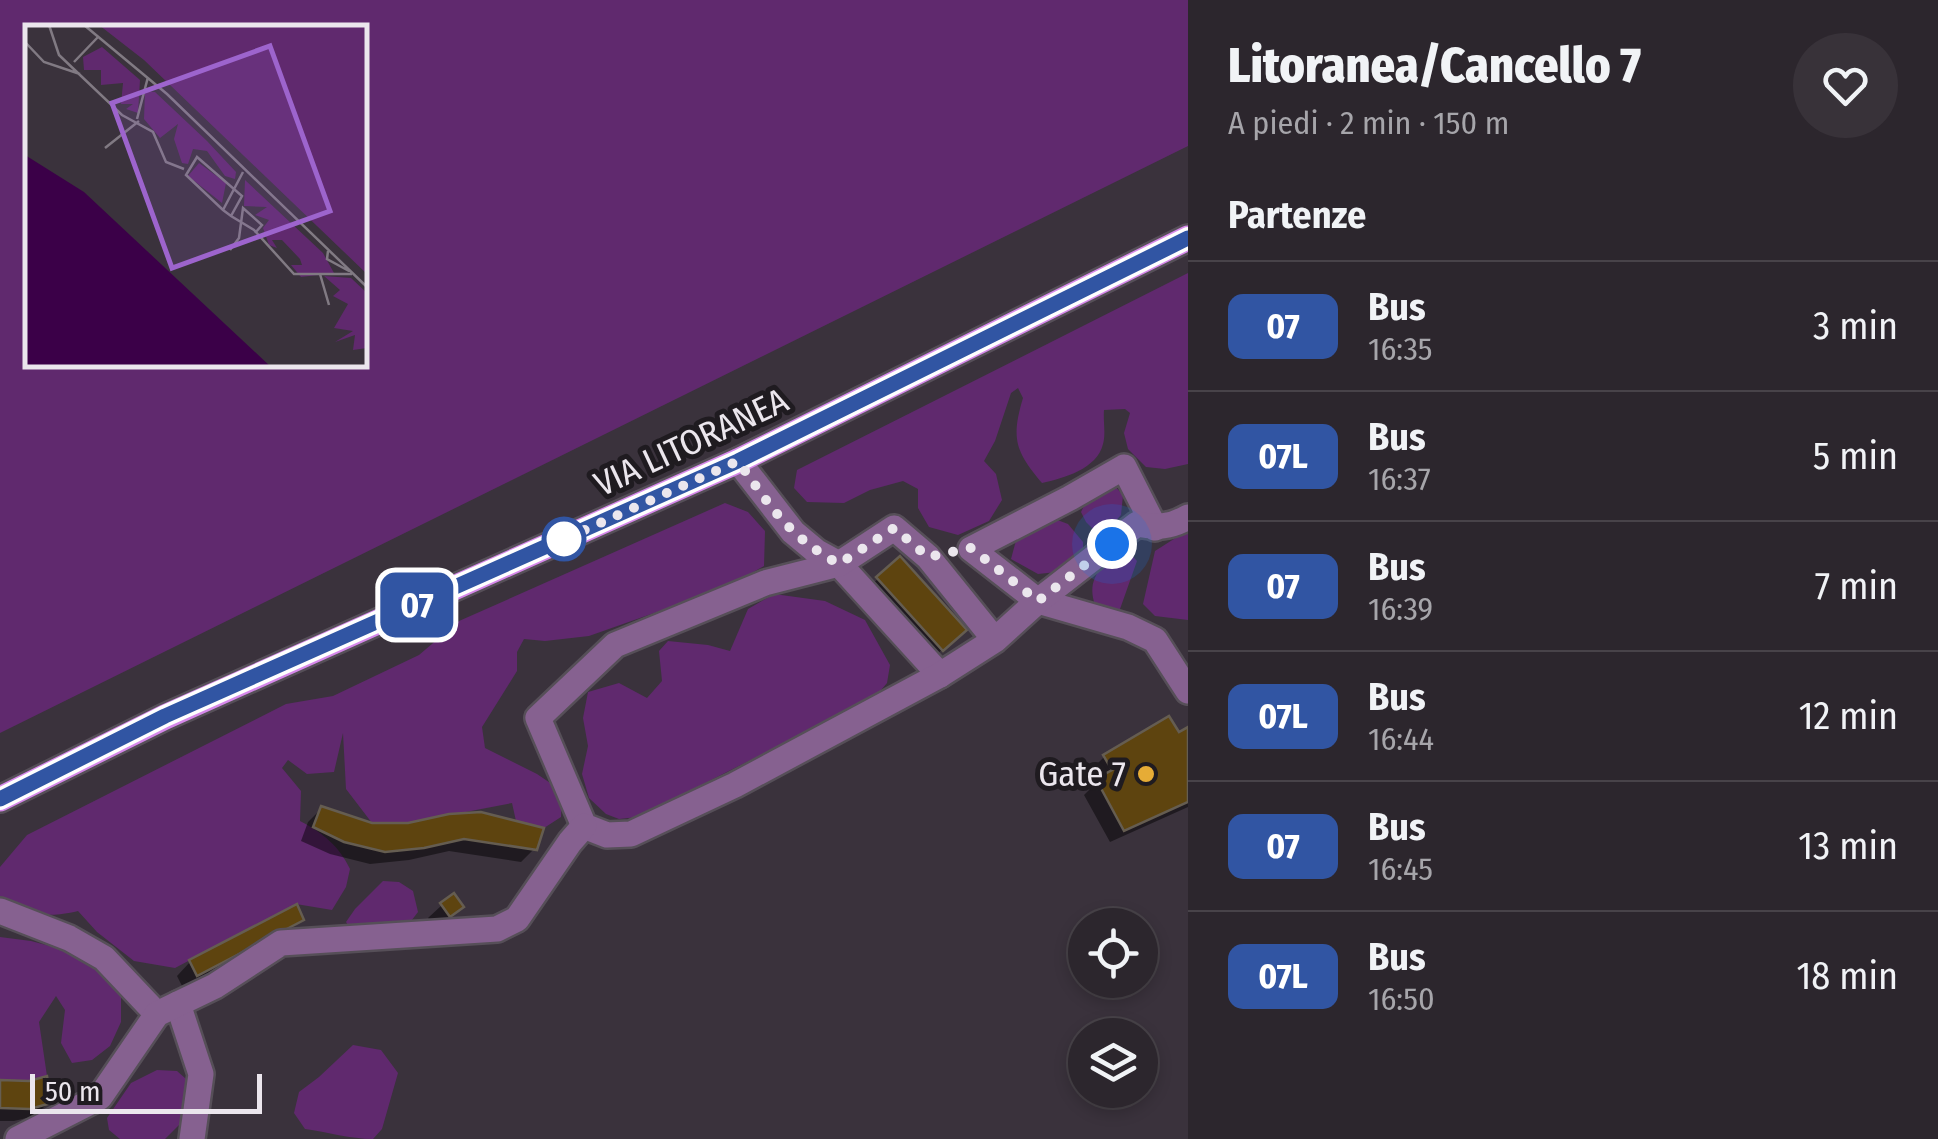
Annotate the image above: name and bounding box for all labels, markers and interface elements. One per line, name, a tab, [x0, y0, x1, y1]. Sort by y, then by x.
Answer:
inset map	[25, 25, 368, 368]
button: heart	[1793, 33, 1898, 138]
text: Litoranea/Cancello 7	[1228, 37, 1641, 95]
text: A piedi · 2 min · 150 m	[1228, 104, 1509, 142]
text: Partenze	[1228, 192, 1366, 238]
text: Bus	[1368, 284, 1426, 330]
text: 3 min	[1813, 303, 1898, 349]
text: 07	[1266, 305, 1300, 347]
text: 16:35	[1368, 330, 1433, 368]
street label: VIA LITORANEA	[588, 379, 795, 505]
text: Bus	[1368, 414, 1426, 460]
text: 5 min	[1813, 433, 1898, 479]
text: 07L	[1258, 435, 1308, 477]
text: 16:37	[1368, 460, 1431, 498]
unlabelled marker	[543, 518, 585, 560]
your location	[1087, 519, 1137, 569]
text: Bus	[1368, 544, 1426, 590]
text: 7 min	[1815, 563, 1898, 609]
text: 07	[1266, 565, 1300, 607]
line badge: 07	[372, 572, 462, 638]
text: 07	[400, 584, 434, 626]
text: 16:39	[1368, 590, 1433, 628]
text: Bus	[1368, 674, 1426, 720]
text: 12 min	[1799, 693, 1898, 739]
text: 07L	[1258, 695, 1308, 737]
text: 16:44	[1368, 720, 1434, 758]
place label: Gate 7	[1038, 753, 1126, 795]
marker: Gate 7	[1135, 763, 1157, 785]
text: Bus	[1368, 804, 1426, 850]
text: 13 min	[1798, 823, 1898, 869]
text: 07	[1266, 825, 1300, 867]
text: 16:45	[1368, 850, 1433, 888]
map controls	[1068, 908, 1158, 1108]
button: locate	[1068, 908, 1158, 998]
text: Bus	[1368, 934, 1426, 980]
text: 18 min	[1796, 953, 1898, 999]
text: 07L	[1258, 955, 1308, 997]
text: 16:50	[1368, 980, 1435, 1018]
button: layers	[1068, 1018, 1158, 1108]
scale bar	[30, 1069, 262, 1114]
text: 50 m	[45, 1075, 101, 1108]

